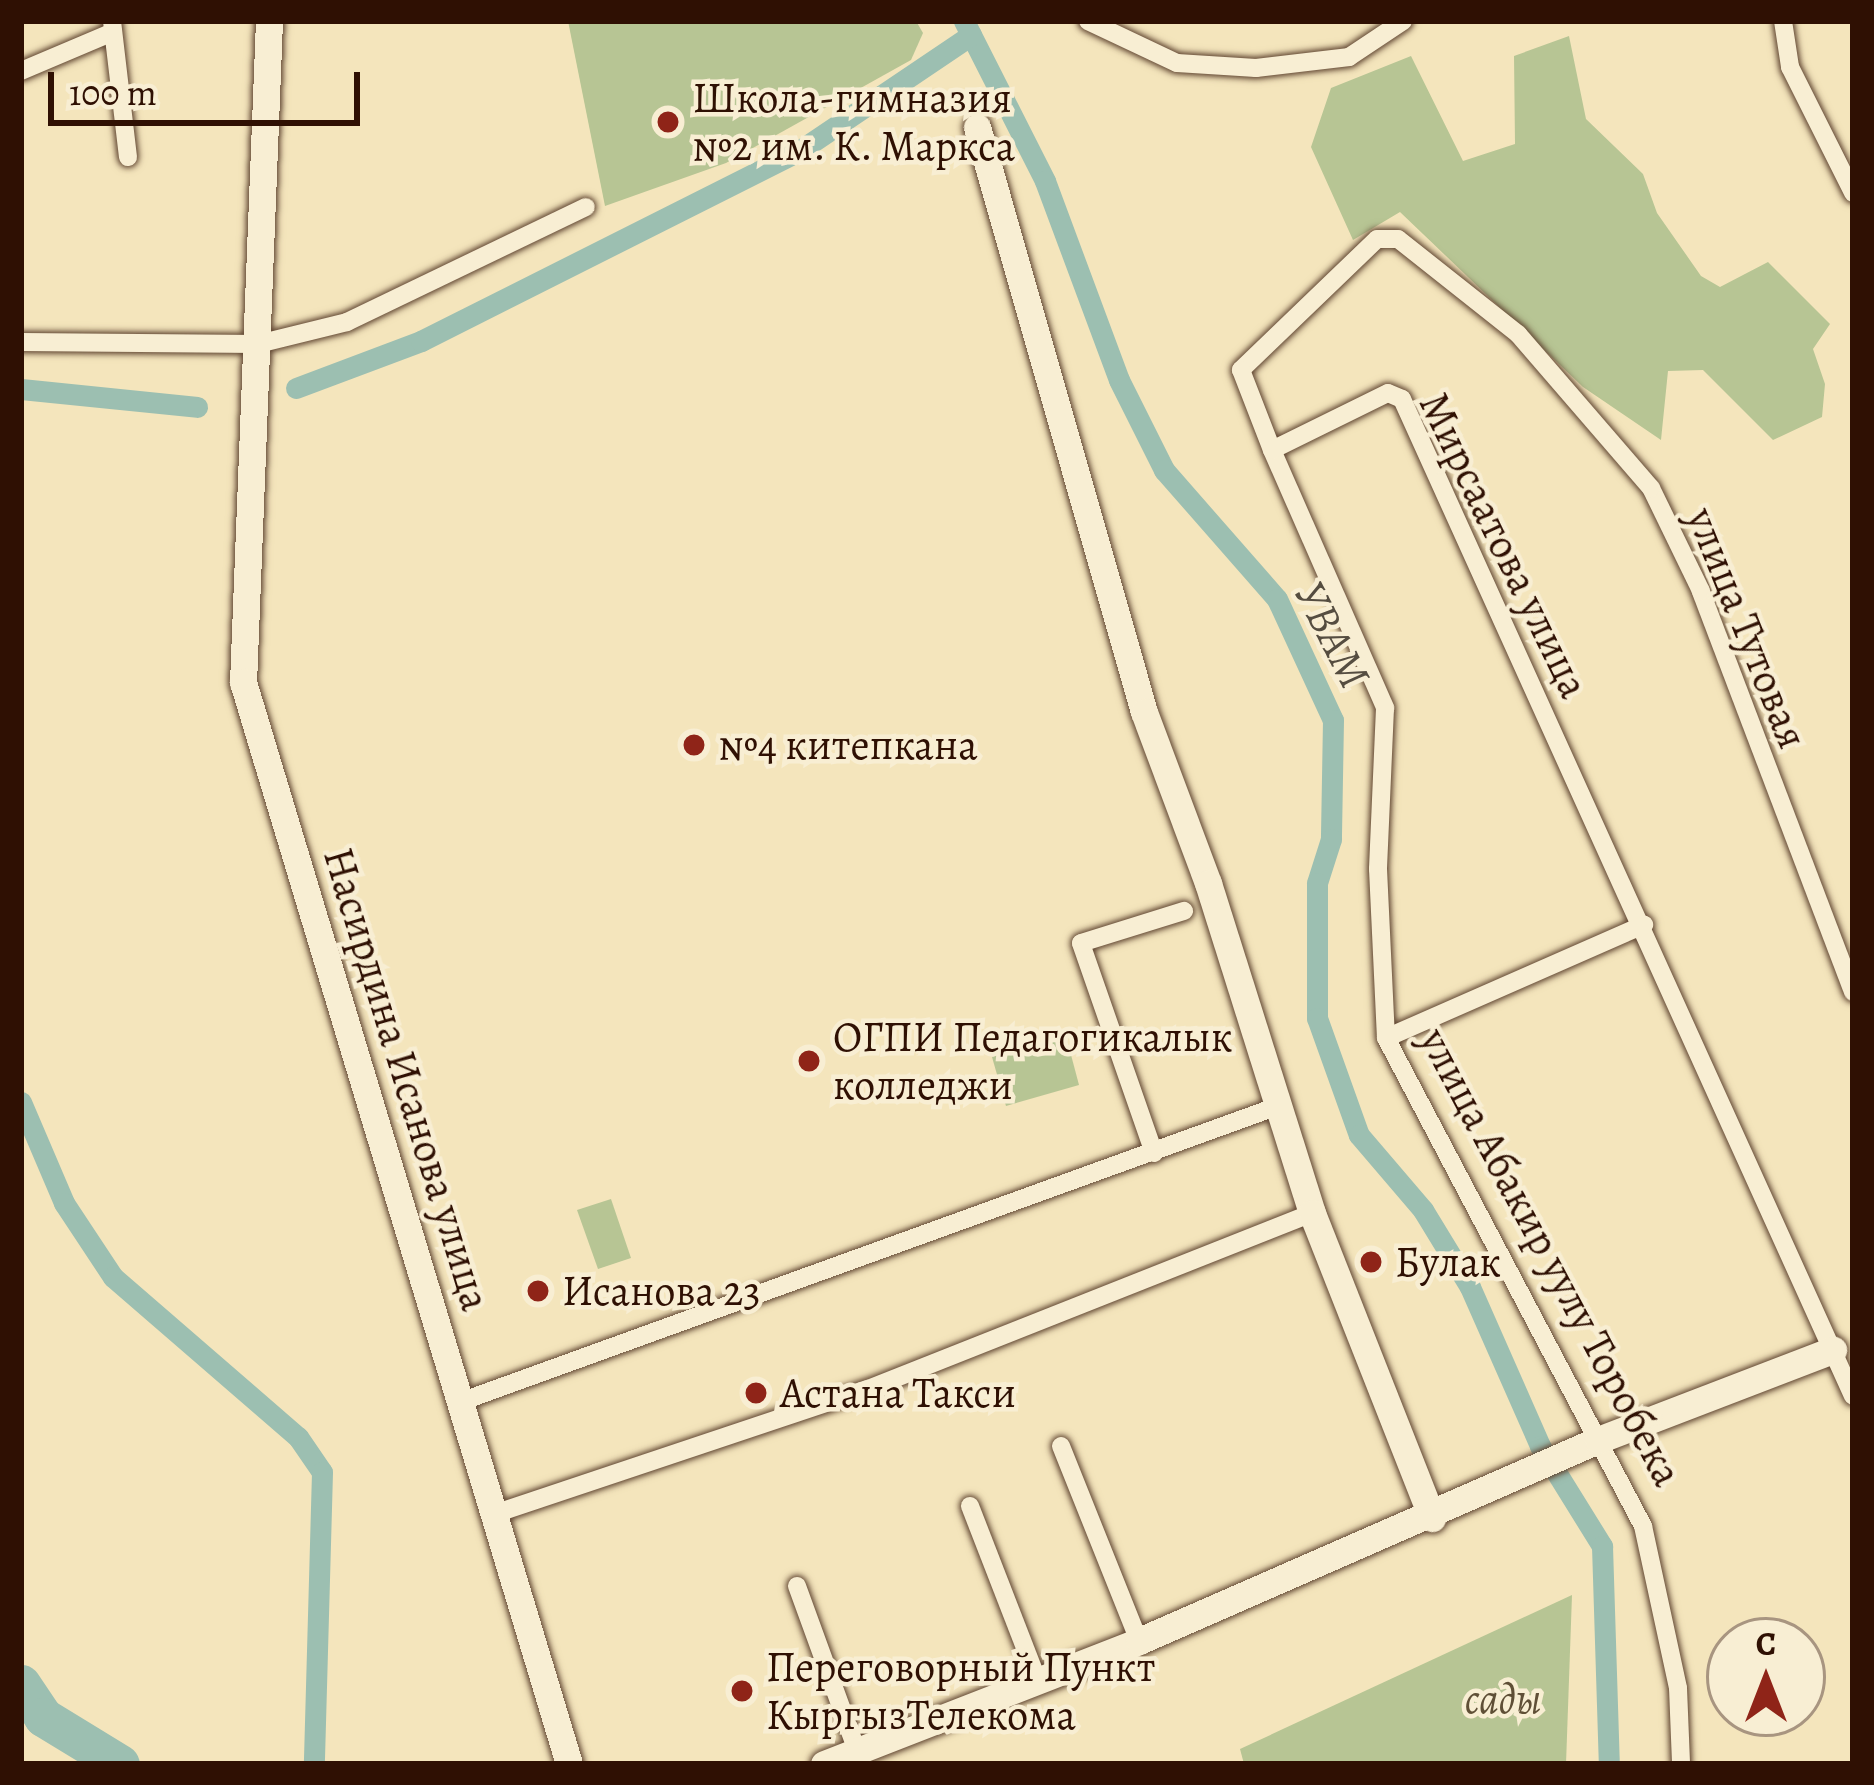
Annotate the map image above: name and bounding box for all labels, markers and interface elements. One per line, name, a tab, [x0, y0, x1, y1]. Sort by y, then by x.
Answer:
scale bar	[54, 48, 366, 122]
text: 100 m	[69, 68, 157, 117]
place label: Школа-гимназия №2 им. К. Маркса	[692, 73, 1017, 172]
marker: Школа-гимназия №2 им. К. Маркса	[655, 109, 681, 135]
street label: Мирсаатова улица	[1408, 384, 1600, 706]
street label: улица Тутовая	[1676, 500, 1818, 756]
water label: УВАМ	[1282, 573, 1382, 697]
place label: №4 китепкана	[718, 720, 978, 770]
marker: №4 китепкана	[681, 732, 707, 758]
street label: Насирдина Исанова улица	[313, 842, 501, 1316]
place label: ОГПИ Педагогикалык колледжи	[833, 1012, 1233, 1110]
street label: улица Абакир уулу Торобека	[1409, 1020, 1693, 1494]
marker: ОГПИ Педагогикалык колледжи	[796, 1048, 822, 1074]
place label: Булак	[1395, 1237, 1501, 1287]
marker: Булак	[1358, 1249, 1384, 1275]
place label: Исанова 23	[562, 1266, 761, 1316]
marker: Исанова 23	[525, 1278, 551, 1304]
place label: Астана Такси	[780, 1368, 1016, 1418]
marker: Астана Такси	[743, 1380, 769, 1406]
north arrow	[1706, 1617, 1826, 1737]
text: С	[1756, 1621, 1776, 1666]
place label: Переговорный Пункт КыргызТелекома	[766, 1642, 1155, 1740]
park label: сады	[1465, 1674, 1541, 1724]
marker: Переговорный Пункт КыргызТелекома	[729, 1678, 755, 1704]

